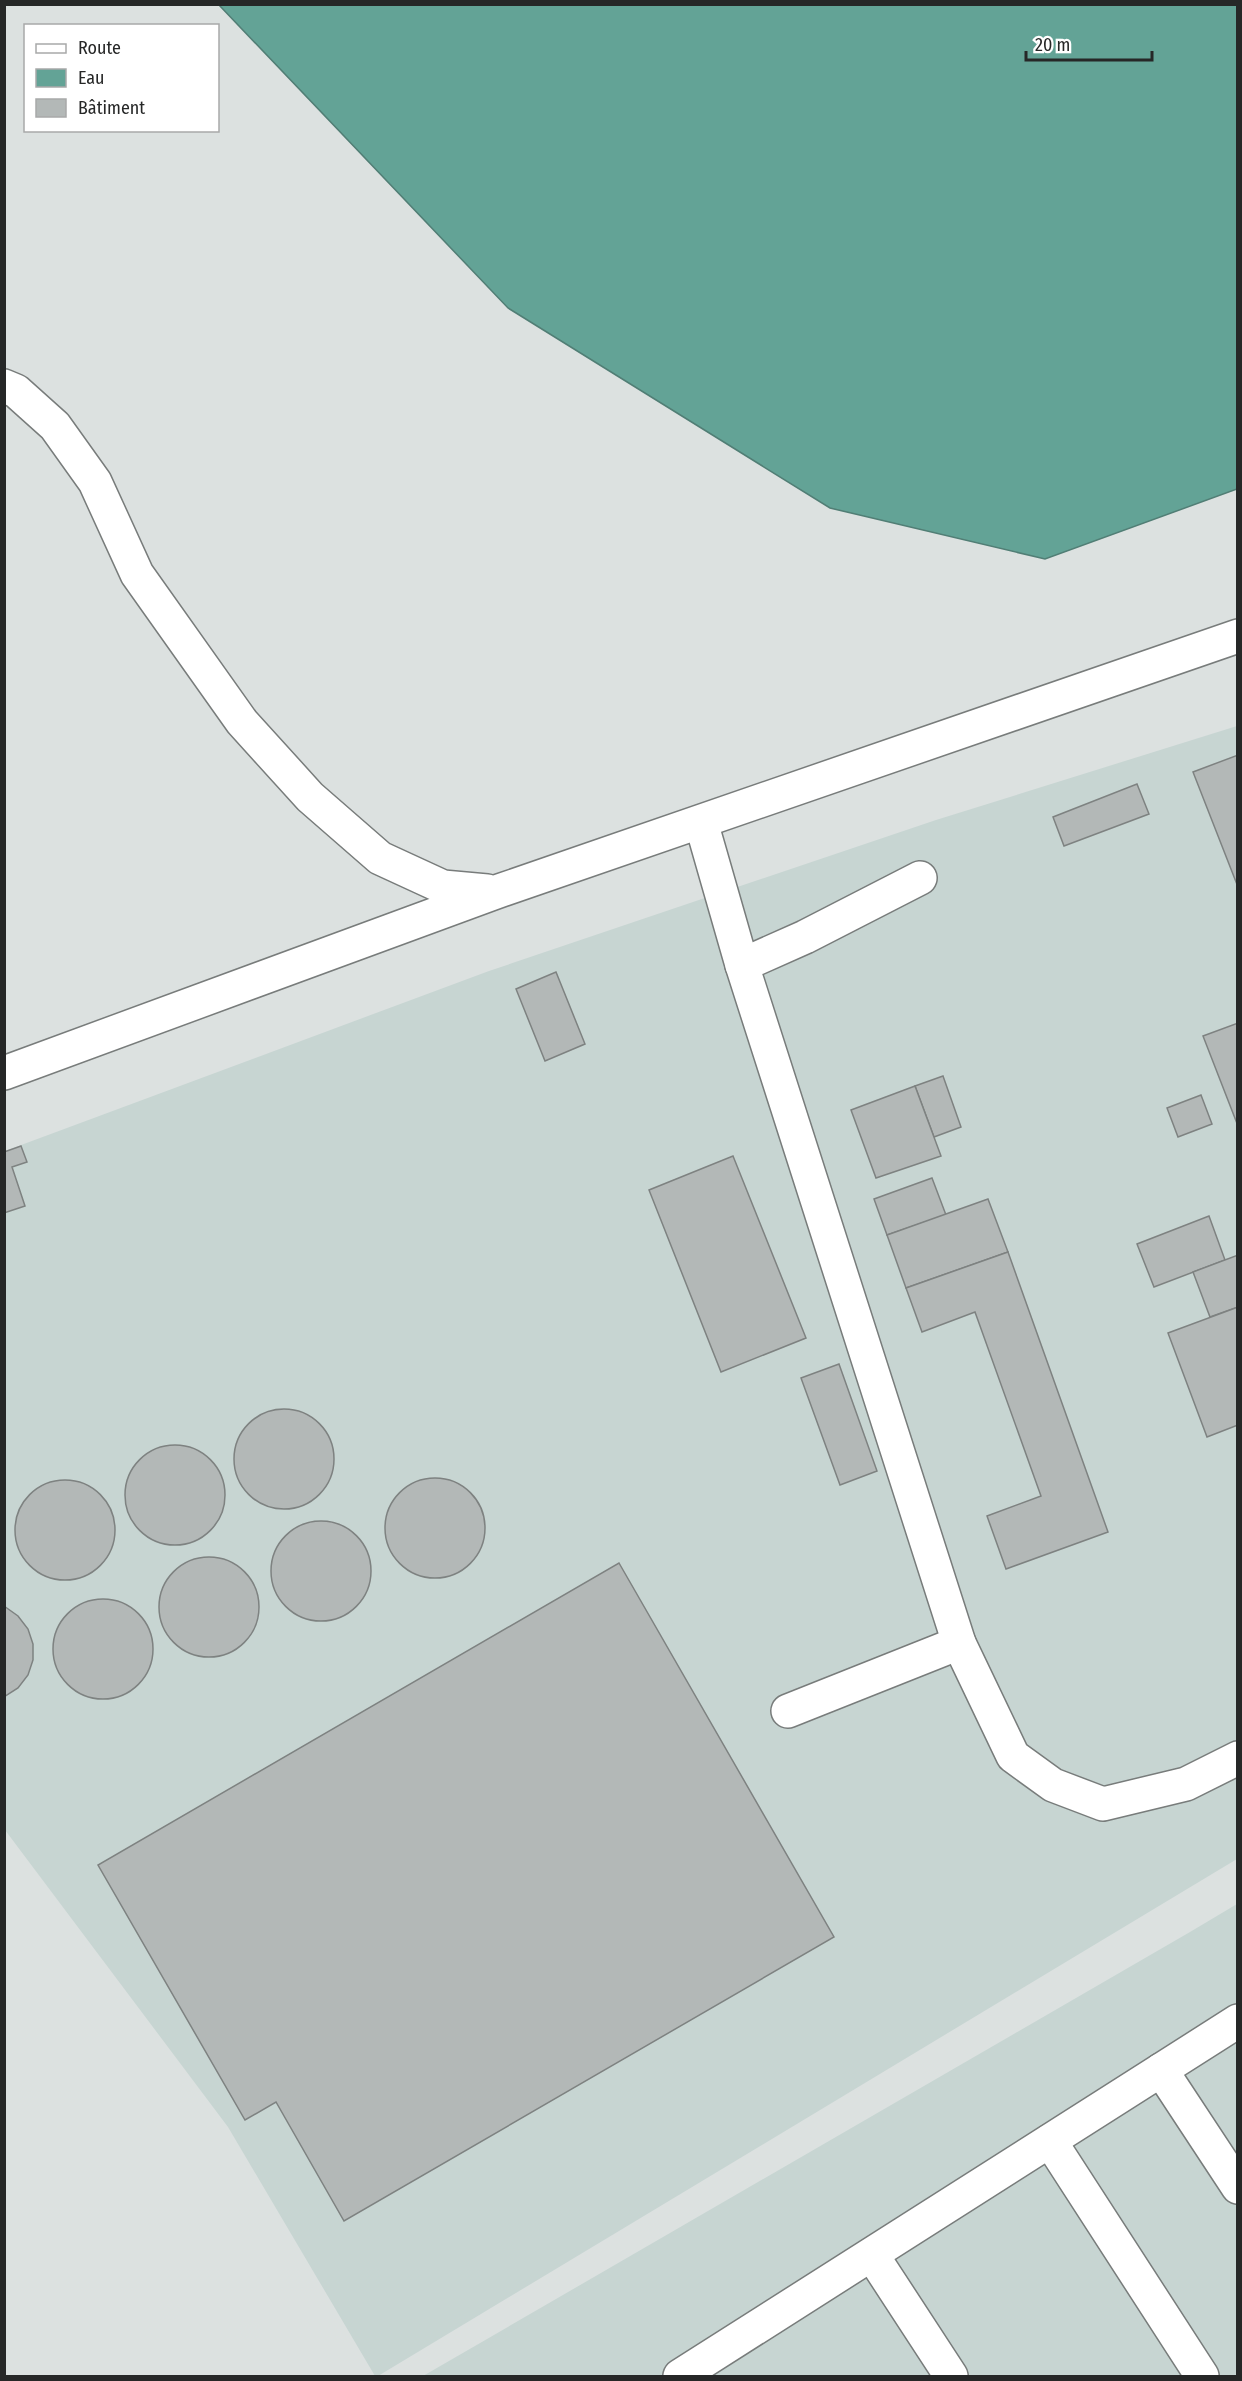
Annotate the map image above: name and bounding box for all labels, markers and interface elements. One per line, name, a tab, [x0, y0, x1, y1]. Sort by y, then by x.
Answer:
legend	[24, 24, 219, 132]
scale bar	[1026, 24, 1152, 62]
text: 20 m	[1035, 34, 1070, 56]
text: Route	[78, 37, 121, 59]
text: Eau	[78, 67, 104, 89]
text: Bâtiment	[78, 97, 145, 119]

